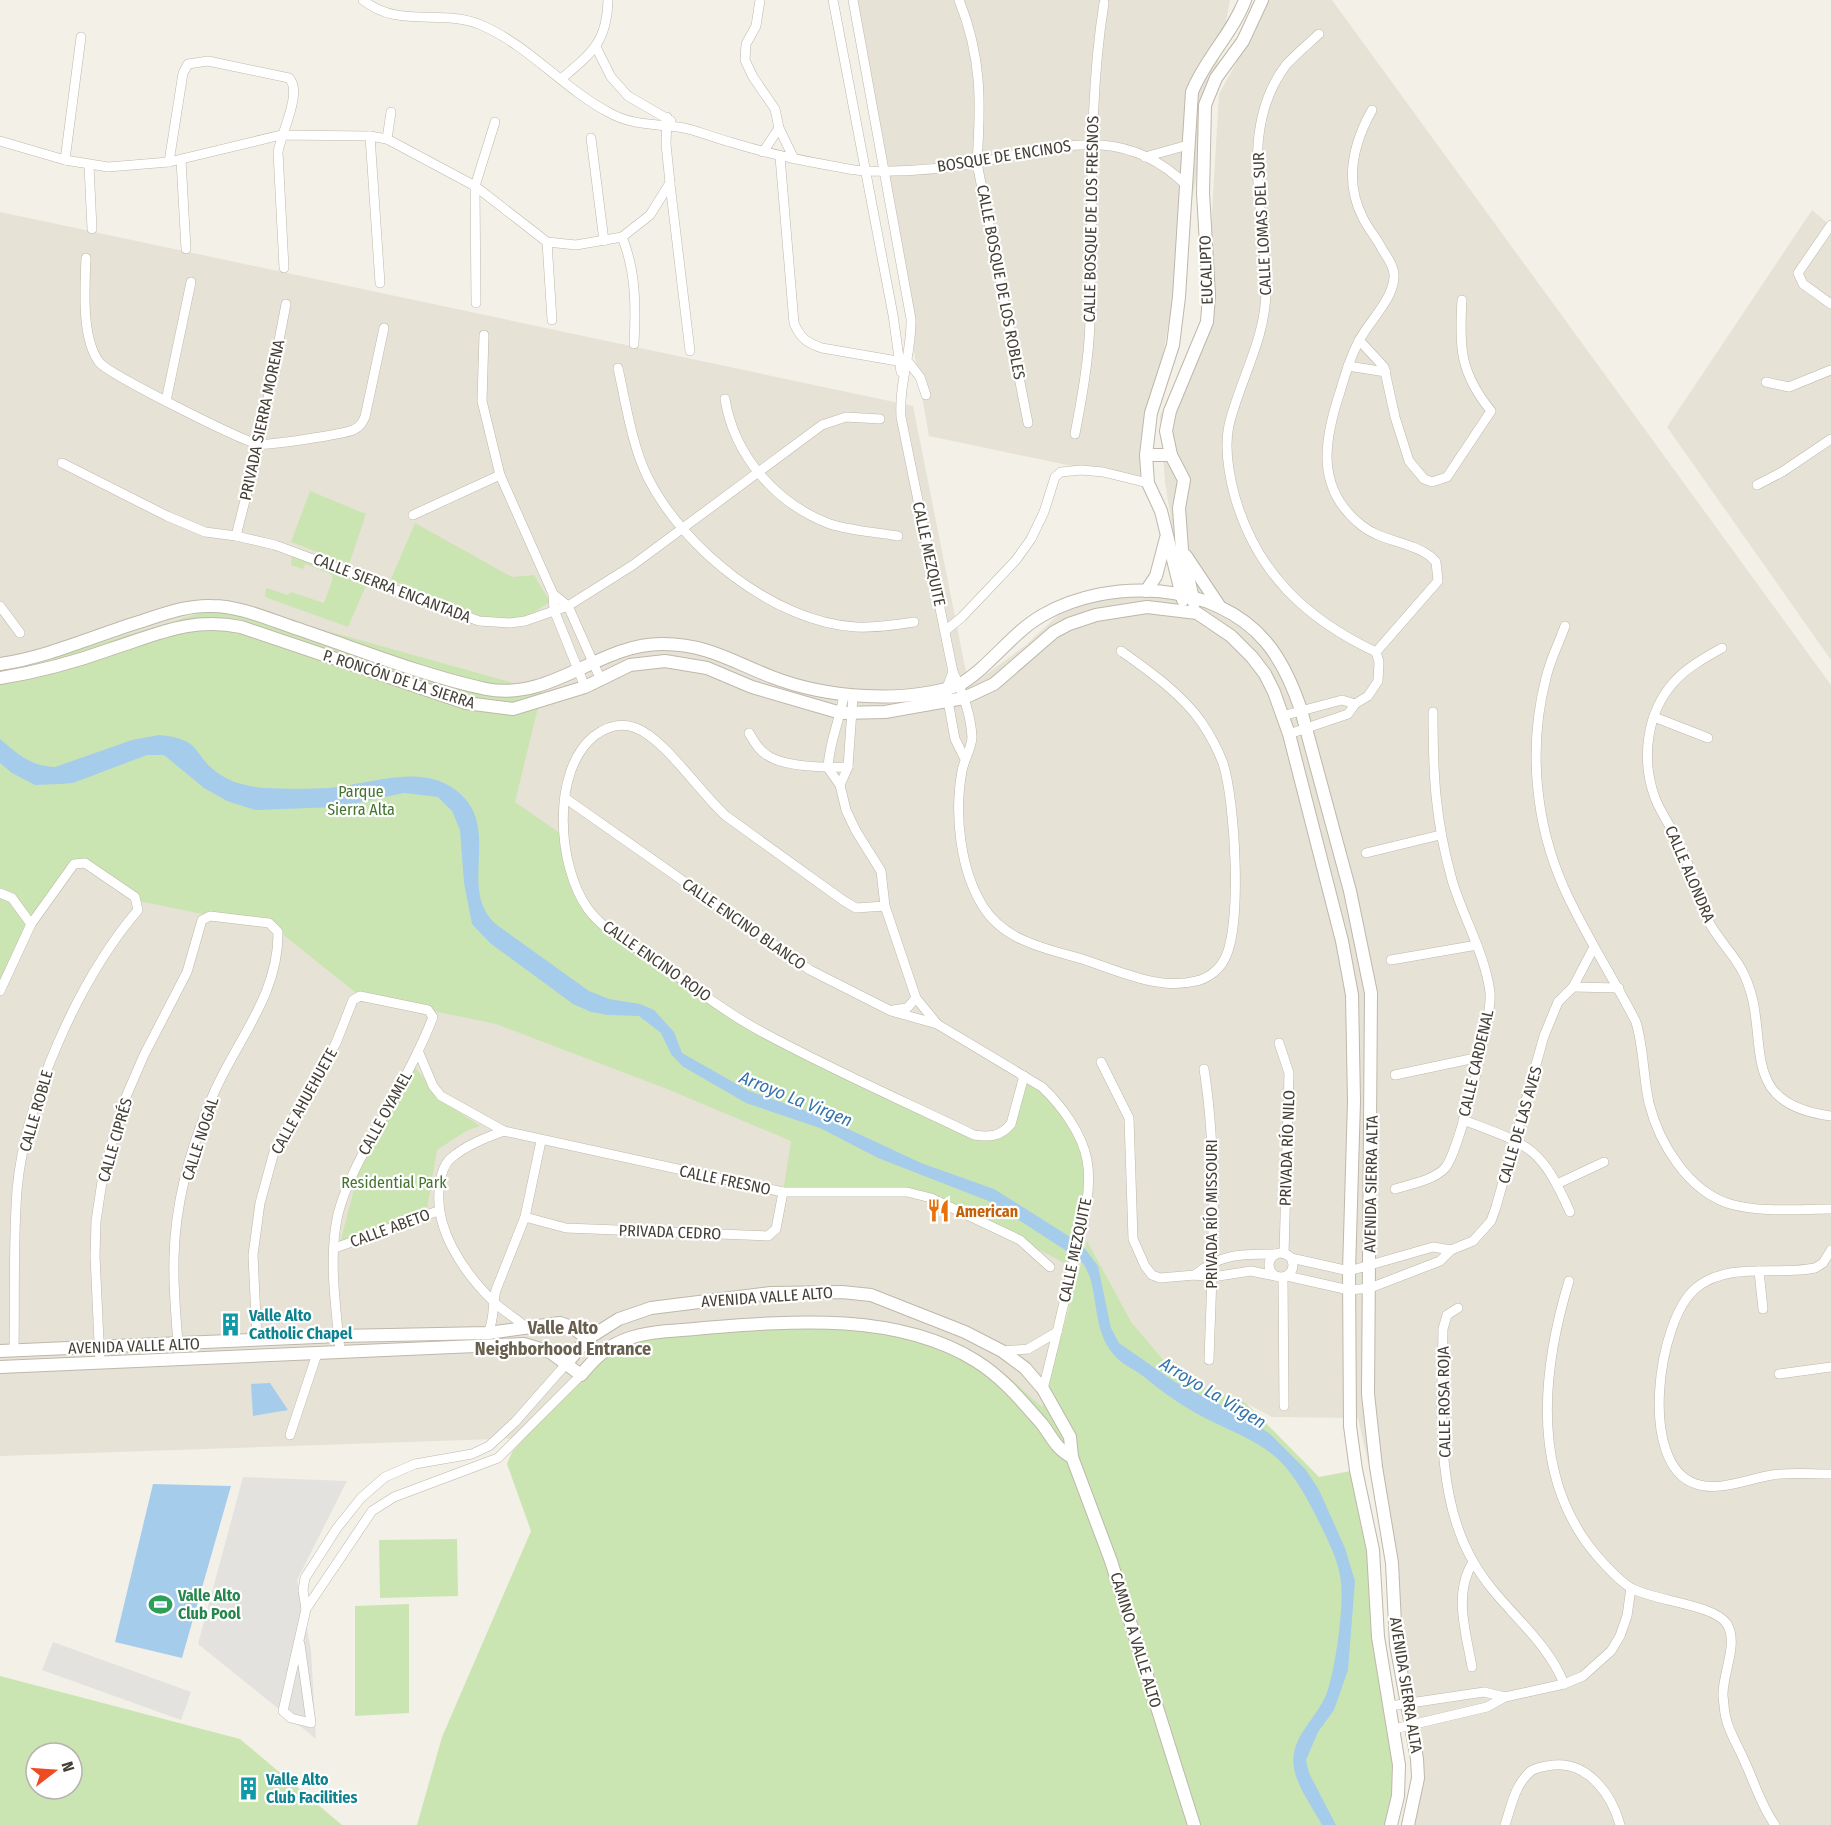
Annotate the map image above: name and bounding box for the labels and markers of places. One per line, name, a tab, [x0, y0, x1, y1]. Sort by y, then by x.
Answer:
restaurant icon: American	[925, 1198, 951, 1224]
place label: American	[955, 1202, 1018, 1221]
place label: Valle Alto Catholic Chapel	[248, 1306, 353, 1343]
building icon: Valle Alto Catholic Chapel	[218, 1311, 244, 1337]
place label: Valle Alto Club Pool	[177, 1586, 241, 1623]
sports icon: Valle Alto Club Pool	[147, 1591, 173, 1617]
place label: Valle Alto Club Facilities	[265, 1770, 358, 1807]
building icon: Valle Alto Club Facilities	[235, 1775, 261, 1801]

